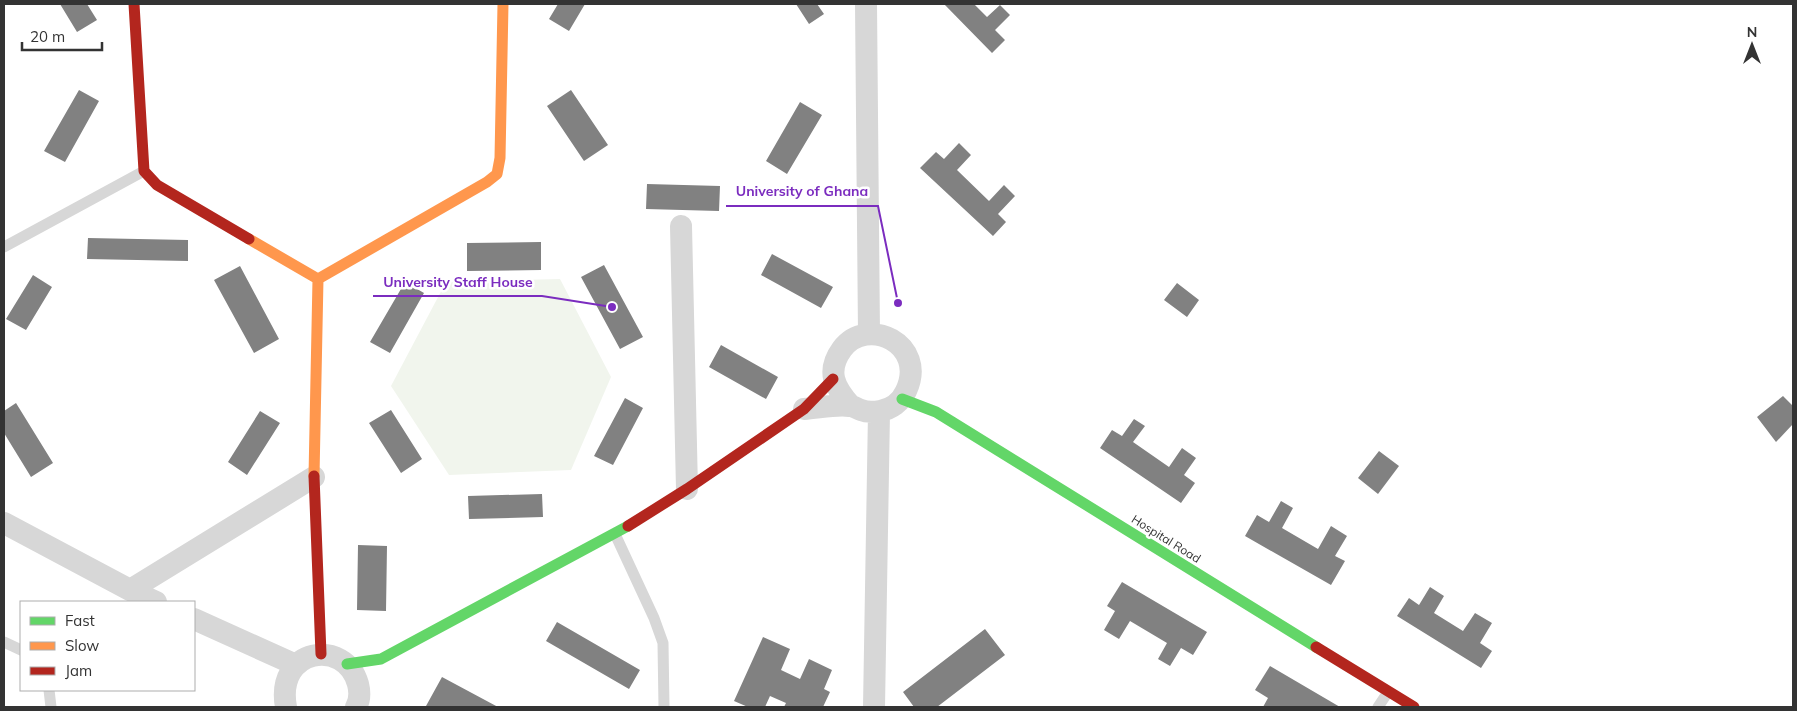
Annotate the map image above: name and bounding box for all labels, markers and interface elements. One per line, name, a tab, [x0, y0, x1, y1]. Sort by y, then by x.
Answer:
scale bar	[22, 20, 102, 52]
north arrow	[1727, 20, 1777, 70]
text: N	[1747, 23, 1757, 41]
text: 20 m	[30, 27, 65, 46]
callout: University of Ghana	[726, 177, 878, 206]
text: University of Ghana	[736, 182, 868, 200]
callout: University Staff House	[373, 267, 542, 296]
text: University Staff House	[383, 273, 533, 291]
street label: Hospital Road	[1129, 511, 1204, 566]
legend	[20, 601, 195, 691]
text: Fast	[65, 611, 95, 630]
text: Slow	[65, 636, 99, 655]
text: Jam	[65, 661, 92, 680]

